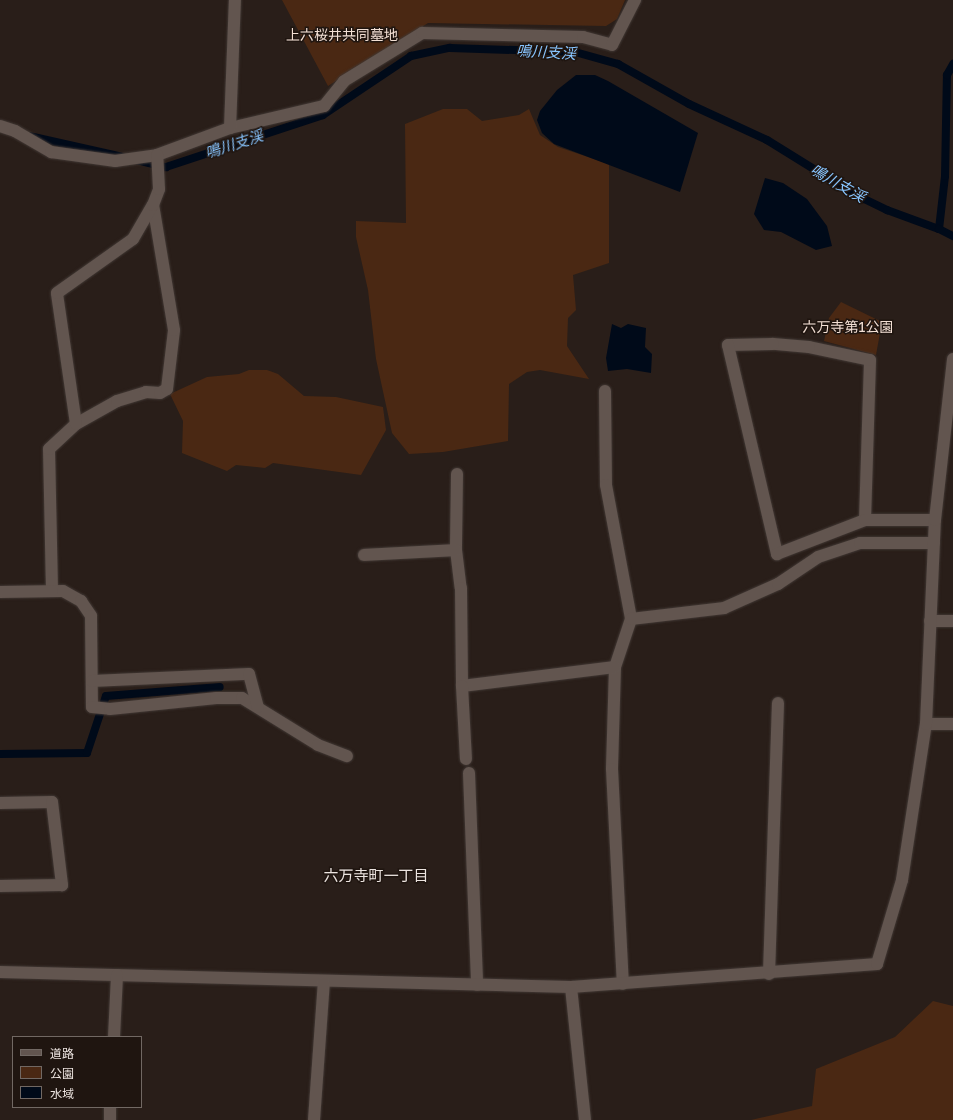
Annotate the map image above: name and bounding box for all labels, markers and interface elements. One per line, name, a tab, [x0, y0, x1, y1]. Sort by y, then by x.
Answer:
park label: 上六桜井共同墓地	[286, 27, 398, 43]
water label: 鳴川支渓	[516, 41, 576, 63]
water label: 鳴川支渓	[203, 126, 265, 162]
water label: 鳴川支渓	[808, 160, 868, 206]
park label: 六万寺第1公園	[803, 319, 893, 335]
district label: 六万寺町一丁目	[324, 867, 428, 885]
legend	[12, 1036, 142, 1108]
text: 道路	[50, 1046, 74, 1061]
text: 公園	[50, 1066, 74, 1081]
text: 水域	[50, 1086, 74, 1101]

